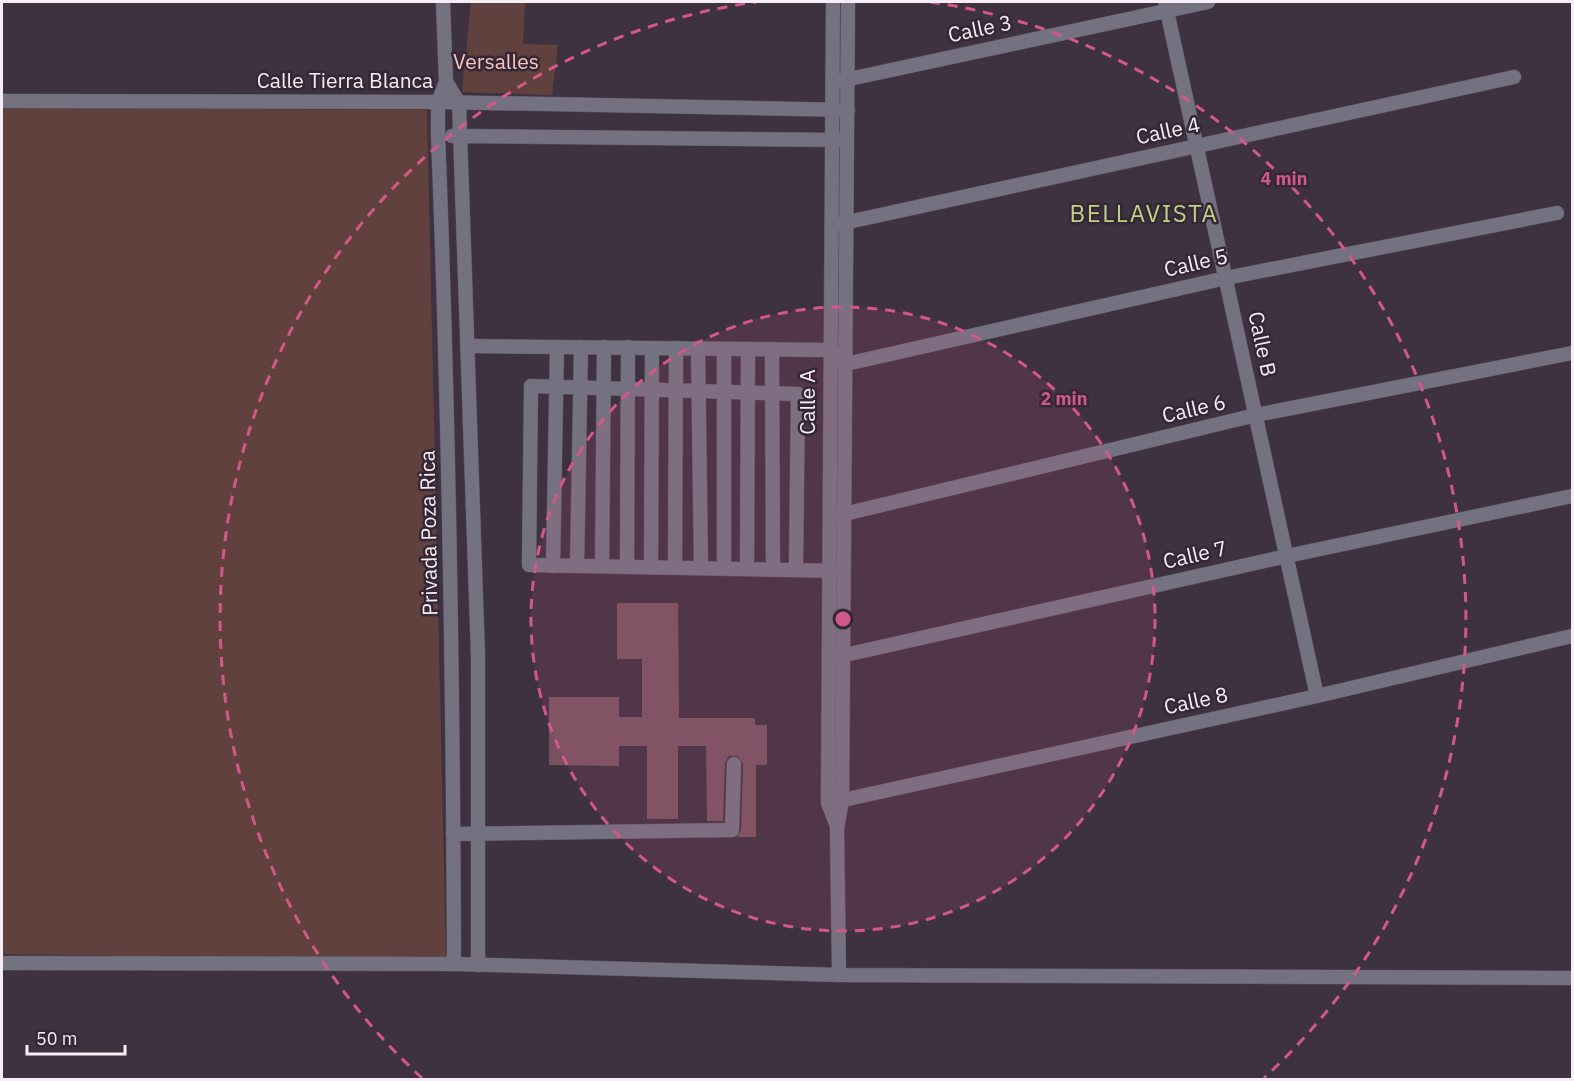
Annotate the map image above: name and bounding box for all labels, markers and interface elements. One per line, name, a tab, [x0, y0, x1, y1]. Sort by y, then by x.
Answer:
street label: Calle 3	[945, 8, 1014, 48]
park label: Versalles	[453, 47, 539, 75]
street label: Calle Tierra Blanca	[257, 66, 433, 94]
street label: Calle 4	[1133, 110, 1202, 150]
text: 4 min	[1260, 167, 1308, 190]
district label: BELLAVISTA	[1070, 197, 1218, 229]
street label: Calle 5	[1161, 241, 1230, 283]
street label: Calle B	[1242, 309, 1284, 379]
street label: Calle A	[793, 369, 821, 435]
text: 2 min	[1040, 387, 1088, 410]
street label: Calle 6	[1159, 387, 1228, 429]
street label: Privada Poza Rica	[413, 450, 443, 616]
street label: Calle 7	[1160, 533, 1229, 575]
centre of rings	[833, 609, 853, 629]
street label: Calle 8	[1161, 680, 1230, 720]
scale bar	[27, 1018, 124, 1056]
text: 50 m	[36, 1027, 78, 1050]

